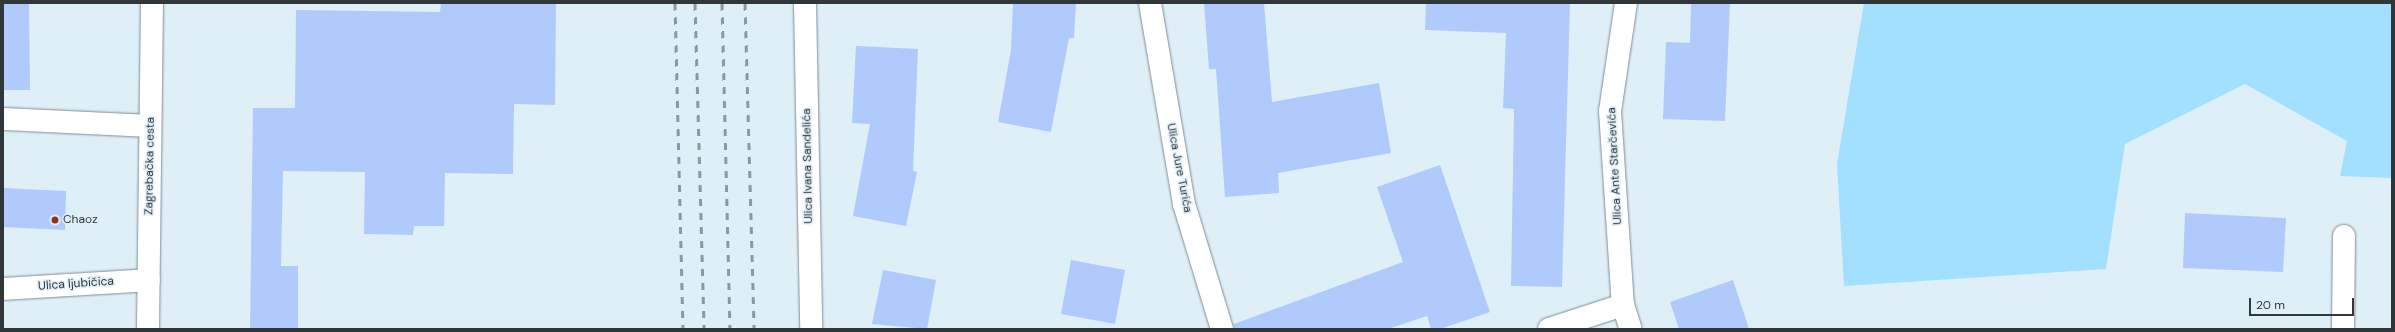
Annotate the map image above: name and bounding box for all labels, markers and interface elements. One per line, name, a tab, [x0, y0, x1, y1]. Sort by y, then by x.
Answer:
street label: Ulica Ante Starčevića	[1605, 107, 1625, 225]
street label: Ulica Ivana Sandelića	[800, 108, 816, 224]
street label: Zagrebačka cesta	[142, 117, 158, 215]
street label: Ulica Jure Turića	[1163, 122, 1195, 214]
place label: Chaoz	[63, 213, 98, 227]
marker: Chaoz	[50, 215, 60, 225]
street label: Ulica ljubičica	[38, 274, 114, 294]
scale bar	[2251, 290, 2356, 316]
text: 20 m	[2256, 297, 2285, 313]

